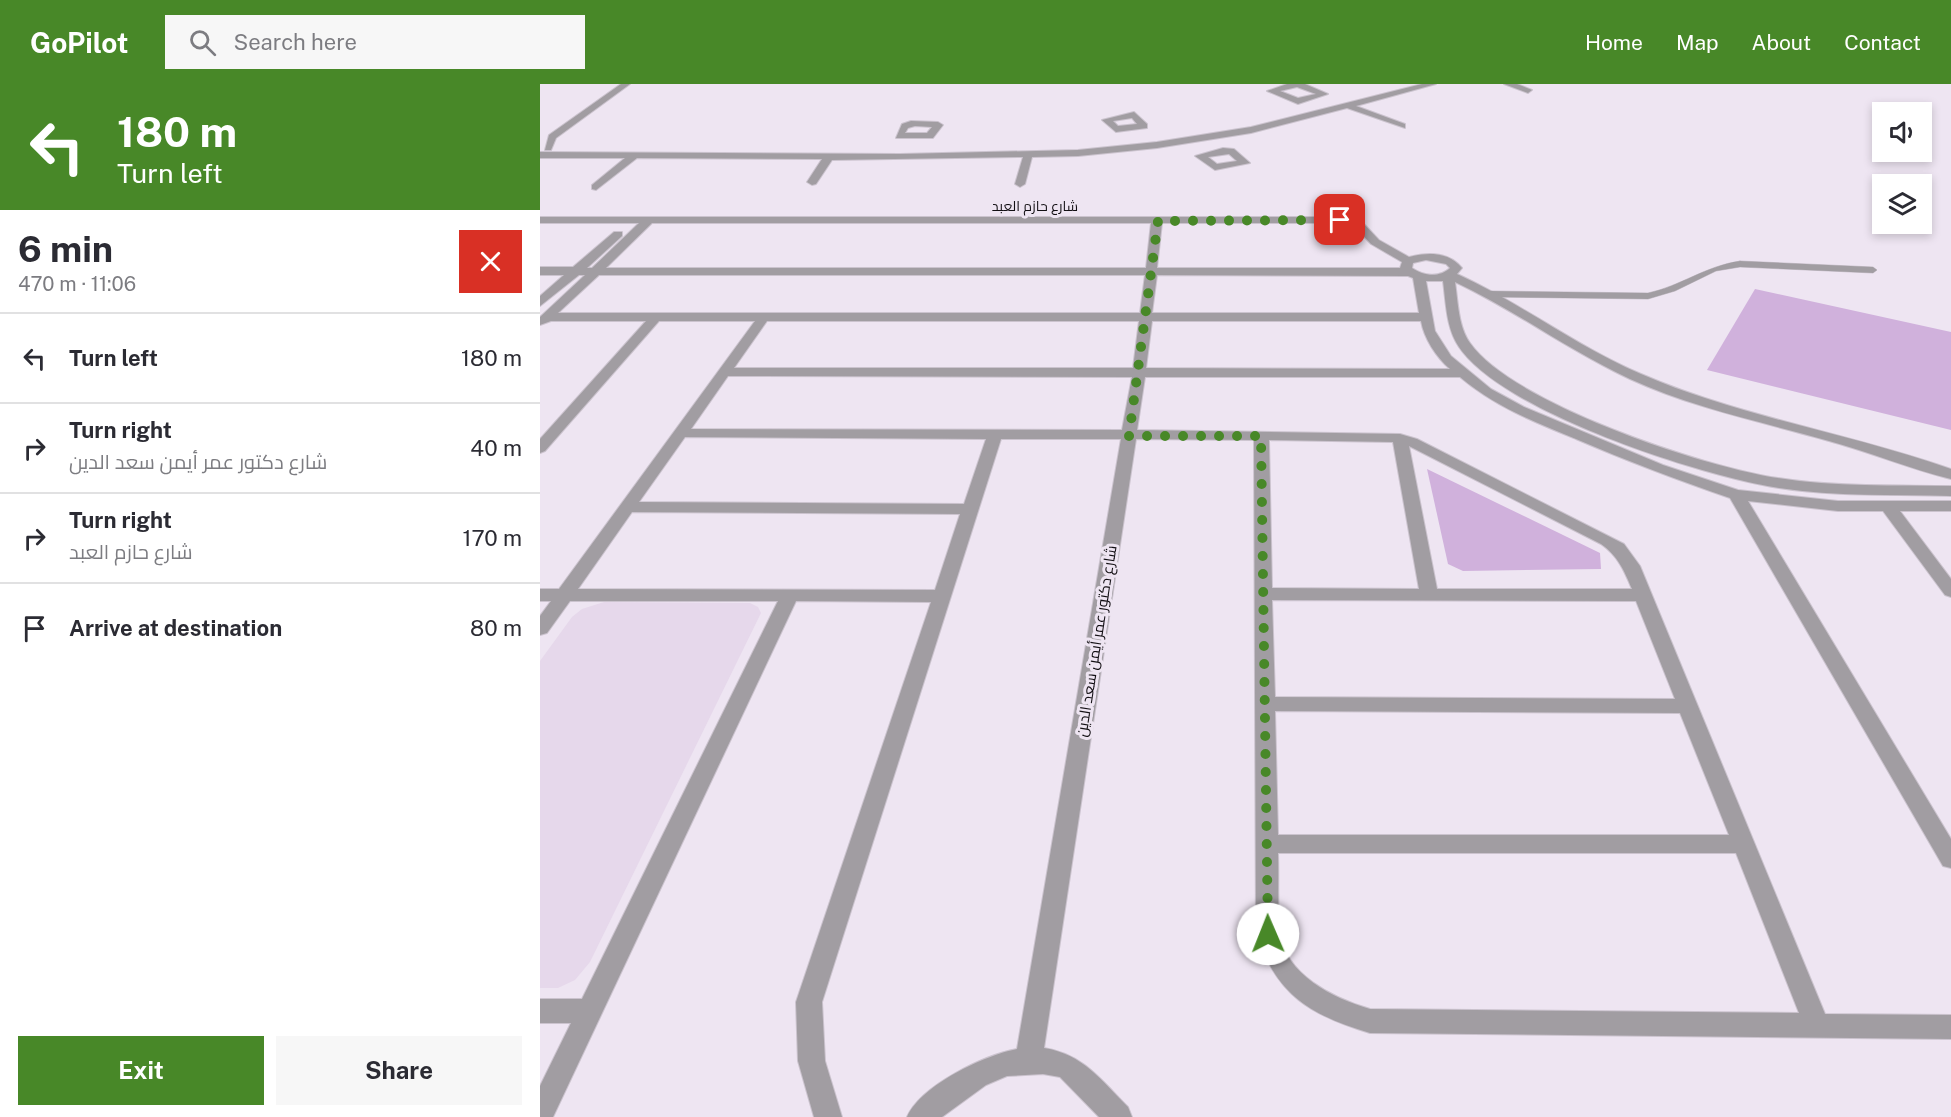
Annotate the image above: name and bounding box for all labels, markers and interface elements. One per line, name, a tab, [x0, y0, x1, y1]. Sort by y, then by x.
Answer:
search box	[165, 15, 585, 69]
text: GoPilot	[30, 26, 129, 59]
icon: search	[186, 26, 219, 59]
text: Search here	[234, 29, 357, 55]
text: Home	[1585, 30, 1643, 55]
text: Map	[1676, 30, 1719, 55]
text: About	[1752, 30, 1811, 55]
text: Contact	[1844, 30, 1921, 55]
map controls	[1872, 102, 1932, 234]
button: sound	[1872, 102, 1932, 162]
text: 180 m	[117, 107, 237, 156]
icon: left	[18, 108, 96, 186]
text: Turn left	[117, 157, 223, 189]
button: layers	[1872, 174, 1932, 234]
pin	[1314, 194, 1365, 245]
street label: شارع حازم العبد	[992, 198, 1078, 216]
icon: arrive	[1323, 203, 1356, 236]
text: 6 min	[18, 228, 113, 270]
button: close	[459, 230, 522, 293]
text: 470 m · 11:06	[18, 272, 136, 296]
icon: left	[18, 342, 51, 375]
text: Turn left	[69, 345, 158, 371]
text: 180 m	[461, 345, 522, 371]
text: Turn right	[69, 417, 172, 443]
icon: right	[18, 432, 51, 465]
text: 40 m	[470, 435, 522, 461]
text: شارع دكتور عمر أيمن سعد الدين	[69, 450, 327, 474]
text: Turn right	[69, 507, 172, 533]
icon: right	[18, 522, 51, 555]
text: 170 m	[462, 525, 522, 551]
text: شارع حازم العبد	[69, 540, 192, 564]
street label: شارع دكتور عمر أيمن سعد الدين	[1071, 544, 1123, 738]
icon: arrive	[18, 612, 51, 645]
text: Arrive at destination	[69, 615, 282, 641]
text: 80 m	[470, 615, 522, 641]
position arrow	[1236, 902, 1300, 966]
button: Exit	[18, 1036, 264, 1105]
button: Share	[276, 1036, 522, 1105]

